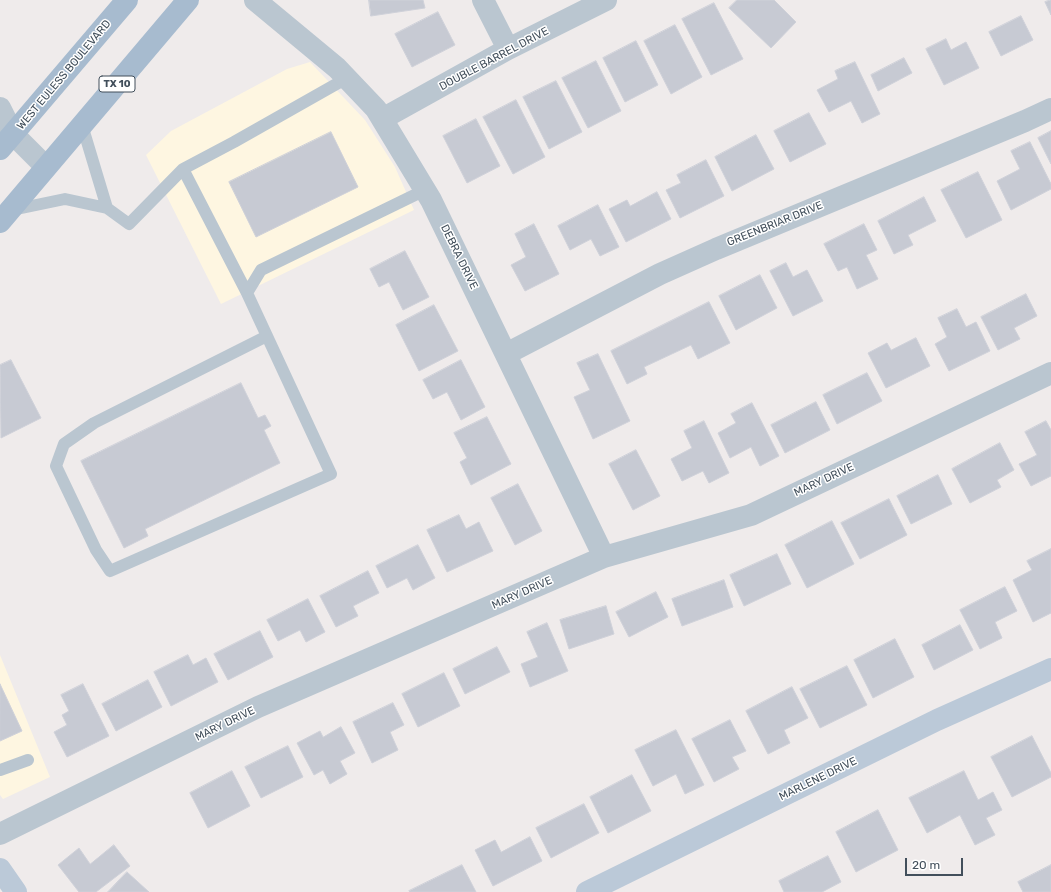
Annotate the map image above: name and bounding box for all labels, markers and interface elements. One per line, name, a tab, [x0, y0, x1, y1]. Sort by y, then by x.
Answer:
street label: WEST EULESS BOULEVARD	[14, 18, 114, 132]
street label: DOUBLE BARREL DRIVE	[437, 25, 551, 93]
road number: TX 10	[99, 76, 135, 92]
street label: GREENBRIAR DRIVE	[725, 199, 825, 249]
street label: DEBRA DRIVE	[438, 222, 480, 292]
street label: MARY DRIVE	[792, 460, 856, 500]
street label: MARY DRIVE	[490, 574, 554, 612]
street label: MARY DRIVE	[193, 704, 257, 744]
street label: MARLENE DRIVE	[777, 754, 859, 804]
scale bar	[907, 850, 965, 876]
text: 20 m	[912, 858, 940, 872]

